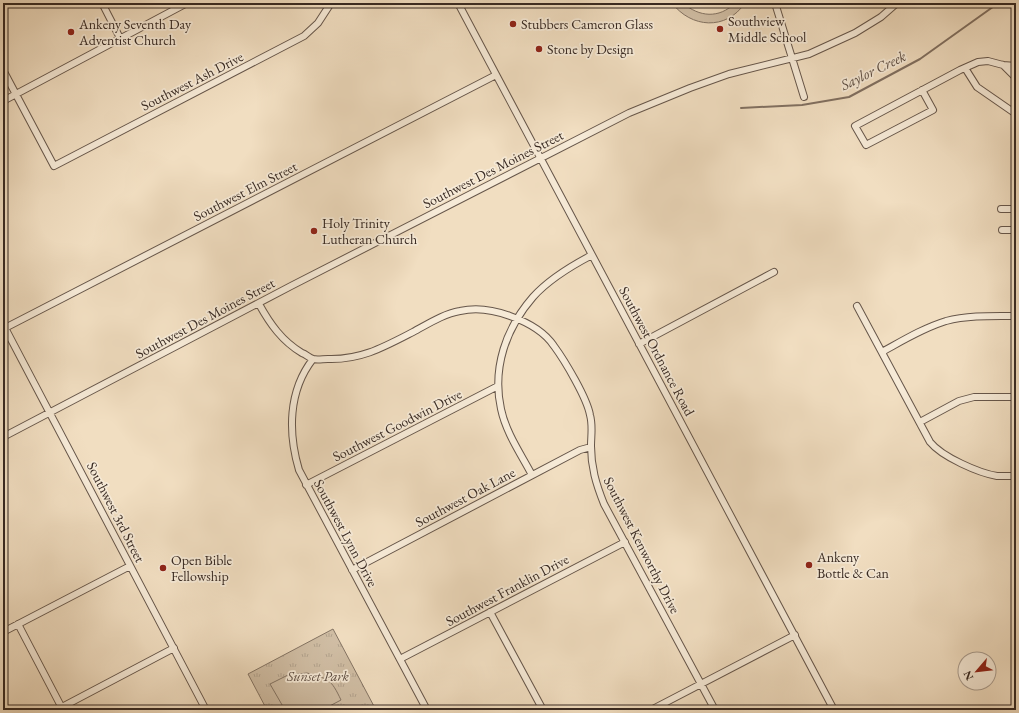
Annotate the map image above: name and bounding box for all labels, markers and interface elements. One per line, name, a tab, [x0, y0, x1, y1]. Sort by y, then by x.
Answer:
place label: Southview Middle School	[728, 12, 807, 46]
place label: Ankeny Seventh Day Adventist Church	[78, 15, 192, 49]
place label: Stubbers Cameron Glass	[521, 15, 654, 33]
marker: Stubbers Cameron Glass	[508, 19, 518, 29]
marker: Southview Middle School	[715, 24, 725, 34]
marker: Ankeny Seventh Day Adventist Church	[66, 27, 76, 37]
place label: Stone by Design	[547, 40, 634, 58]
marker: Stone by Design	[534, 44, 544, 54]
water label: Saylor Creek	[836, 46, 909, 94]
street label: Southwest Ash Drive	[138, 47, 247, 115]
street label: Southwest Des Moines Street	[420, 125, 567, 212]
street label: Southwest Elm Street	[190, 157, 300, 225]
place label: Holy Trinity Lutheran Church	[322, 214, 417, 248]
marker: Holy Trinity Lutheran Church	[309, 226, 319, 236]
street label: Southwest Des Moines Street	[132, 273, 278, 362]
street label: Southwest Ordnance Road	[615, 283, 699, 420]
street label: Southwest Goodwin Drive	[329, 384, 465, 465]
street label: Southwest 3rd Street	[83, 459, 149, 566]
street label: Southwest Oak Lane	[412, 463, 519, 531]
street label: Southwest Kenworthy Drive	[600, 474, 685, 617]
street label: Southwest Lynn Drive	[310, 476, 382, 590]
place label: Ankeny Bottle & Can	[816, 548, 889, 582]
street label: Southwest Franklin Drive	[442, 550, 572, 630]
place label: Open Bible Fellowship	[171, 551, 233, 585]
marker: Ankeny Bottle & Can	[804, 560, 814, 570]
marker: Open Bible Fellowship	[158, 563, 168, 573]
north arrow	[957, 651, 997, 691]
park label: Sunset Park	[286, 667, 350, 685]
text: N	[960, 668, 976, 683]

